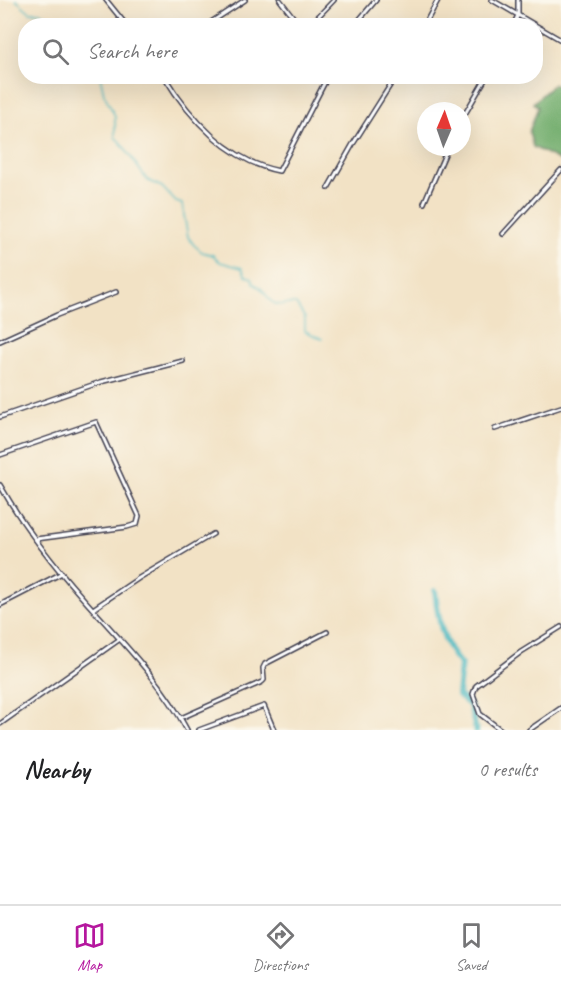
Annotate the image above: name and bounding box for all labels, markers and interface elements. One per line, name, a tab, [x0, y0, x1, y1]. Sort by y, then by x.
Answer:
search box	[18, 18, 543, 84]
icon: search	[39, 35, 72, 68]
text: Search here	[87, 37, 177, 65]
north arrow	[417, 102, 471, 156]
text: Nearby	[24, 753, 89, 786]
text: 0 results	[478, 757, 537, 782]
tab: Map	[73, 919, 106, 975]
tab: Directions	[253, 919, 308, 975]
tab: Saved	[455, 919, 488, 975]

